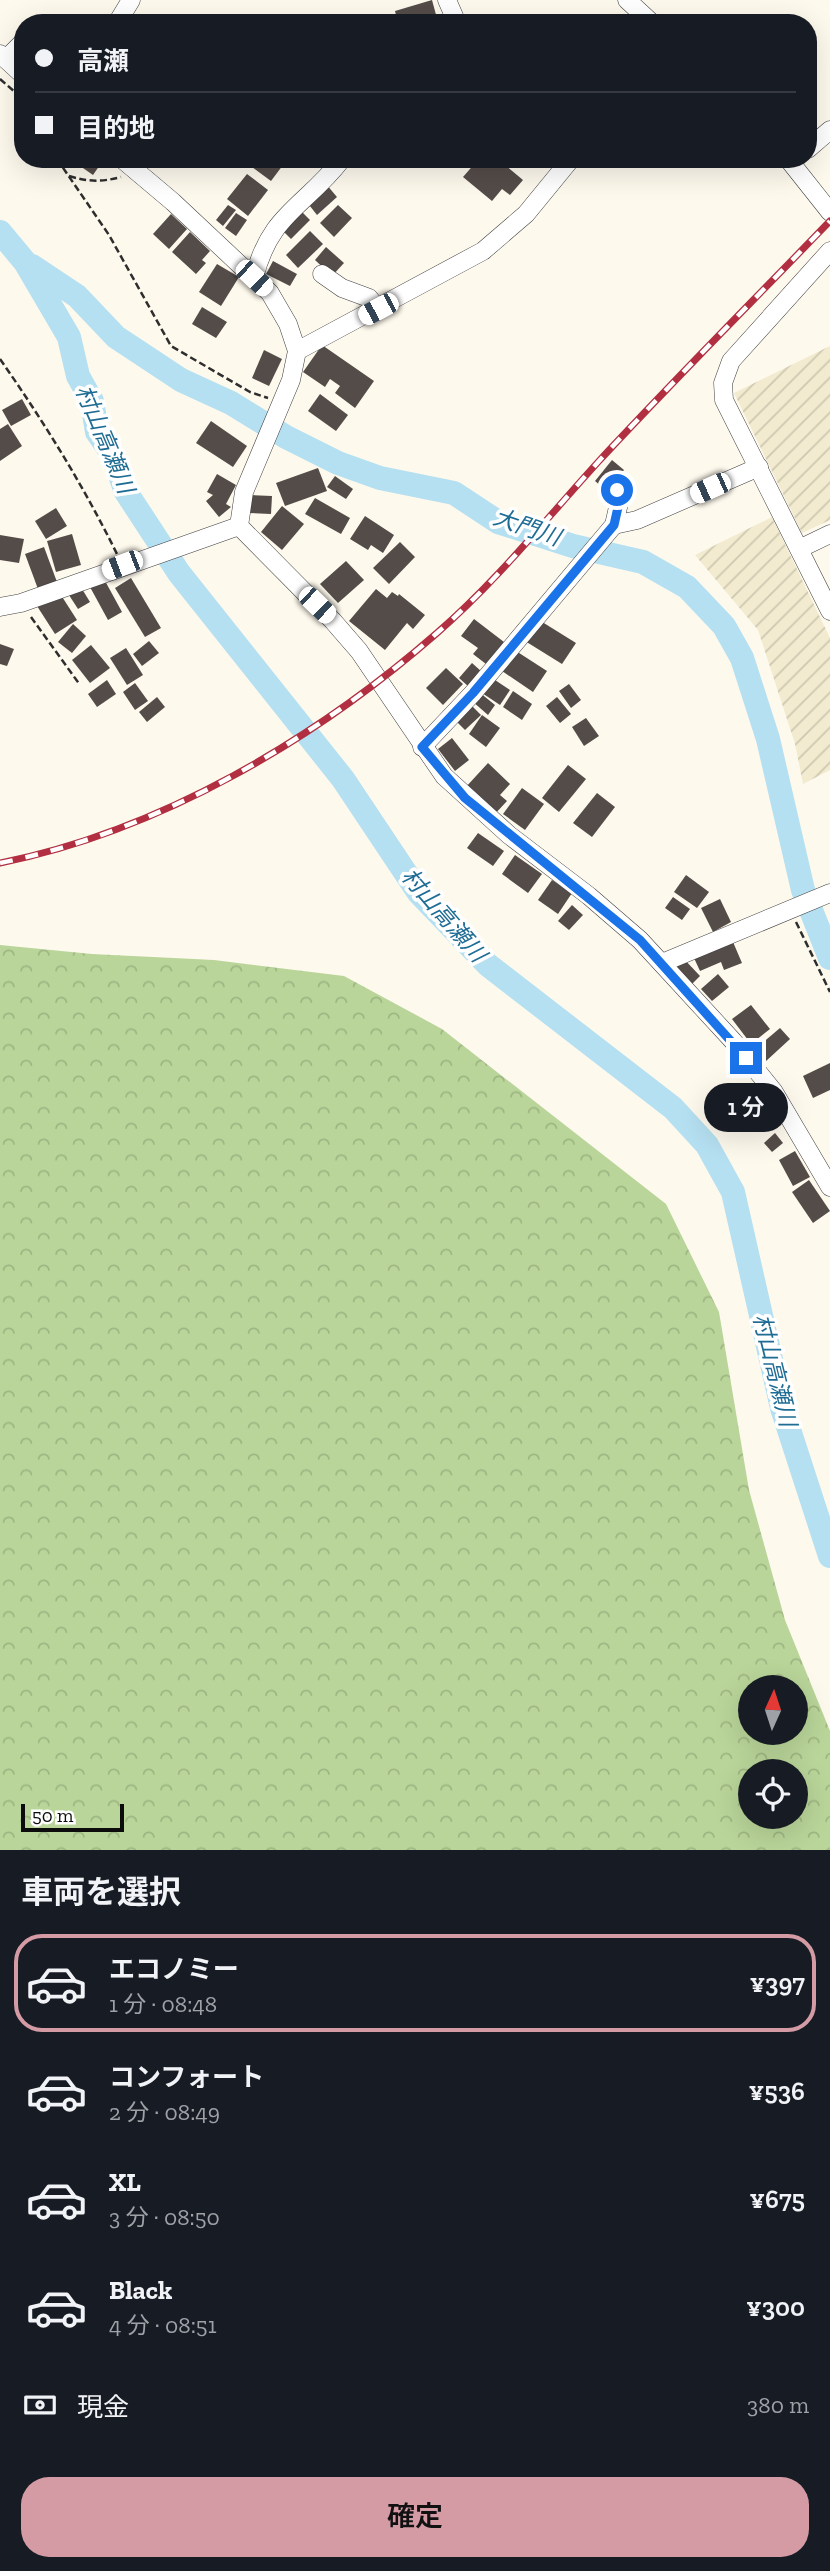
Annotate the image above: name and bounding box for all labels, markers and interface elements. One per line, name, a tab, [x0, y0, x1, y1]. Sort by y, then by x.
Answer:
text: 高瀬	[77, 45, 129, 77]
text: 目的地	[77, 112, 155, 144]
car	[232, 256, 277, 300]
car	[355, 290, 402, 328]
water label: 村山高瀬川	[70, 381, 142, 500]
car	[687, 470, 734, 506]
route start	[601, 474, 633, 506]
water label: 大門川	[490, 503, 567, 552]
car	[99, 548, 146, 582]
car	[295, 583, 340, 627]
water label: 村山高瀬川	[396, 862, 494, 970]
route end	[730, 1042, 762, 1074]
callout: 1 分	[704, 1082, 788, 1132]
text: 1 分	[728, 1093, 764, 1121]
water label: 村山高瀬川	[748, 1311, 803, 1432]
north arrow	[738, 1675, 808, 1745]
map controls	[738, 1675, 808, 1829]
button: locate	[738, 1759, 808, 1829]
scale bar	[21, 1801, 124, 1833]
text: 50 m	[32, 1804, 73, 1827]
text: 車両を選択	[21, 1873, 181, 1911]
icon: car	[25, 1952, 88, 2015]
text: エコノミー	[109, 1953, 239, 1985]
text: ¥397	[750, 1967, 805, 1999]
text: 1 分 · 08:48	[109, 1990, 217, 2018]
icon: car	[25, 2060, 88, 2123]
text: コンフォート	[109, 2061, 264, 2093]
text: ¥536	[749, 2075, 805, 2107]
text: 2 分 · 08:49	[109, 2098, 220, 2126]
text: XL	[109, 2166, 141, 2198]
icon: car	[25, 2168, 88, 2231]
text: ¥675	[750, 2183, 805, 2215]
text: 3 分 · 08:50	[109, 2203, 220, 2231]
text: Black	[109, 2274, 172, 2306]
icon: car	[25, 2276, 88, 2339]
text: ¥300	[746, 2291, 805, 2323]
text: 4 分 · 08:51	[109, 2311, 217, 2339]
icon: cash	[21, 2386, 59, 2424]
text: 現金	[77, 2391, 129, 2423]
text: 380 m	[747, 2391, 809, 2419]
button: 確定	[21, 2477, 809, 2557]

